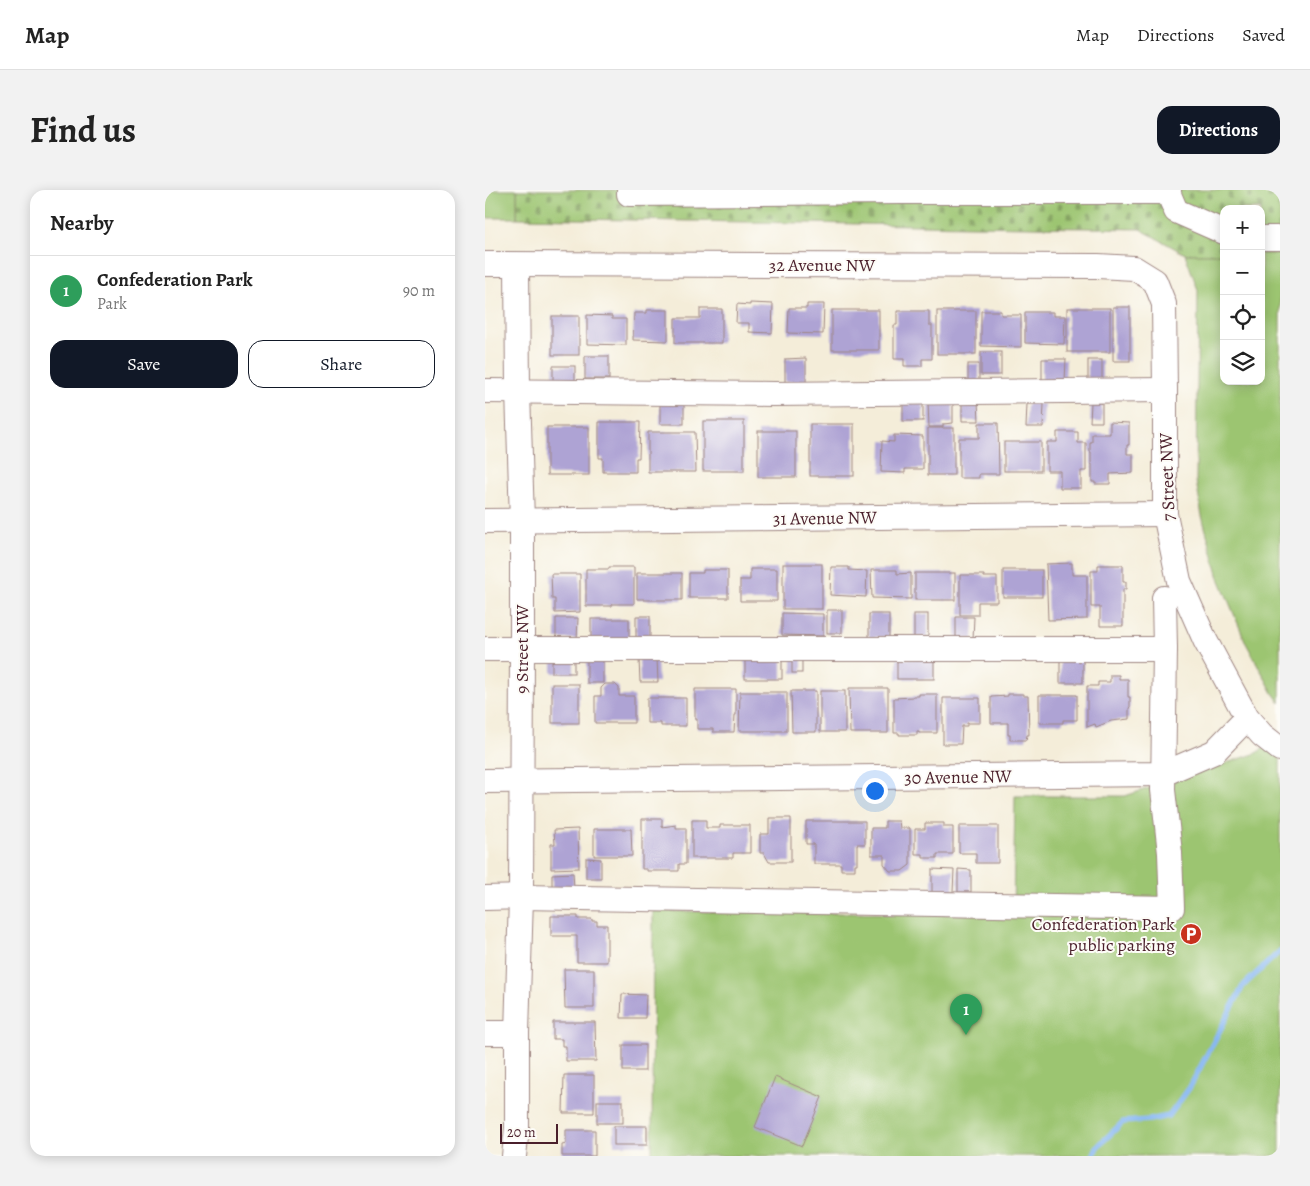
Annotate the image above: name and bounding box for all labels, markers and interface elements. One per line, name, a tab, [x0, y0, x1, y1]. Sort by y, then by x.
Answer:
text: Map	[25, 19, 69, 51]
text: Map	[1076, 23, 1109, 47]
text: Directions	[1137, 23, 1214, 47]
text: Saved	[1242, 23, 1285, 47]
text: Find us	[30, 106, 136, 154]
button: Directions	[1157, 106, 1280, 154]
map controls	[1220, 205, 1265, 385]
button: +	[1220, 205, 1265, 250]
text: Nearby	[50, 209, 113, 237]
button: −	[1220, 250, 1265, 295]
street label: 32 Avenue NW	[769, 253, 875, 277]
text: Confederation Park	[97, 267, 253, 293]
text: 1	[63, 280, 69, 302]
text: 90 m	[403, 280, 435, 302]
text: Park	[97, 293, 127, 315]
button: locate	[1220, 295, 1265, 340]
button: Save	[50, 340, 238, 388]
button: Share	[248, 340, 435, 388]
button: layers	[1220, 340, 1265, 385]
street label: 7 Street NW	[1153, 432, 1181, 522]
street label: 31 Avenue NW	[773, 505, 877, 531]
street label: 9 Street NW	[510, 604, 534, 694]
street label: 30 Avenue NW	[904, 764, 1012, 790]
your location	[862, 778, 888, 804]
place label: Confederation Park public parking	[1032, 912, 1175, 957]
parking icon: Confederation Park public parking	[1179, 922, 1203, 946]
pin: 1	[950, 994, 982, 1035]
scale bar	[500, 1121, 557, 1144]
text: 20 m	[507, 1123, 536, 1142]

